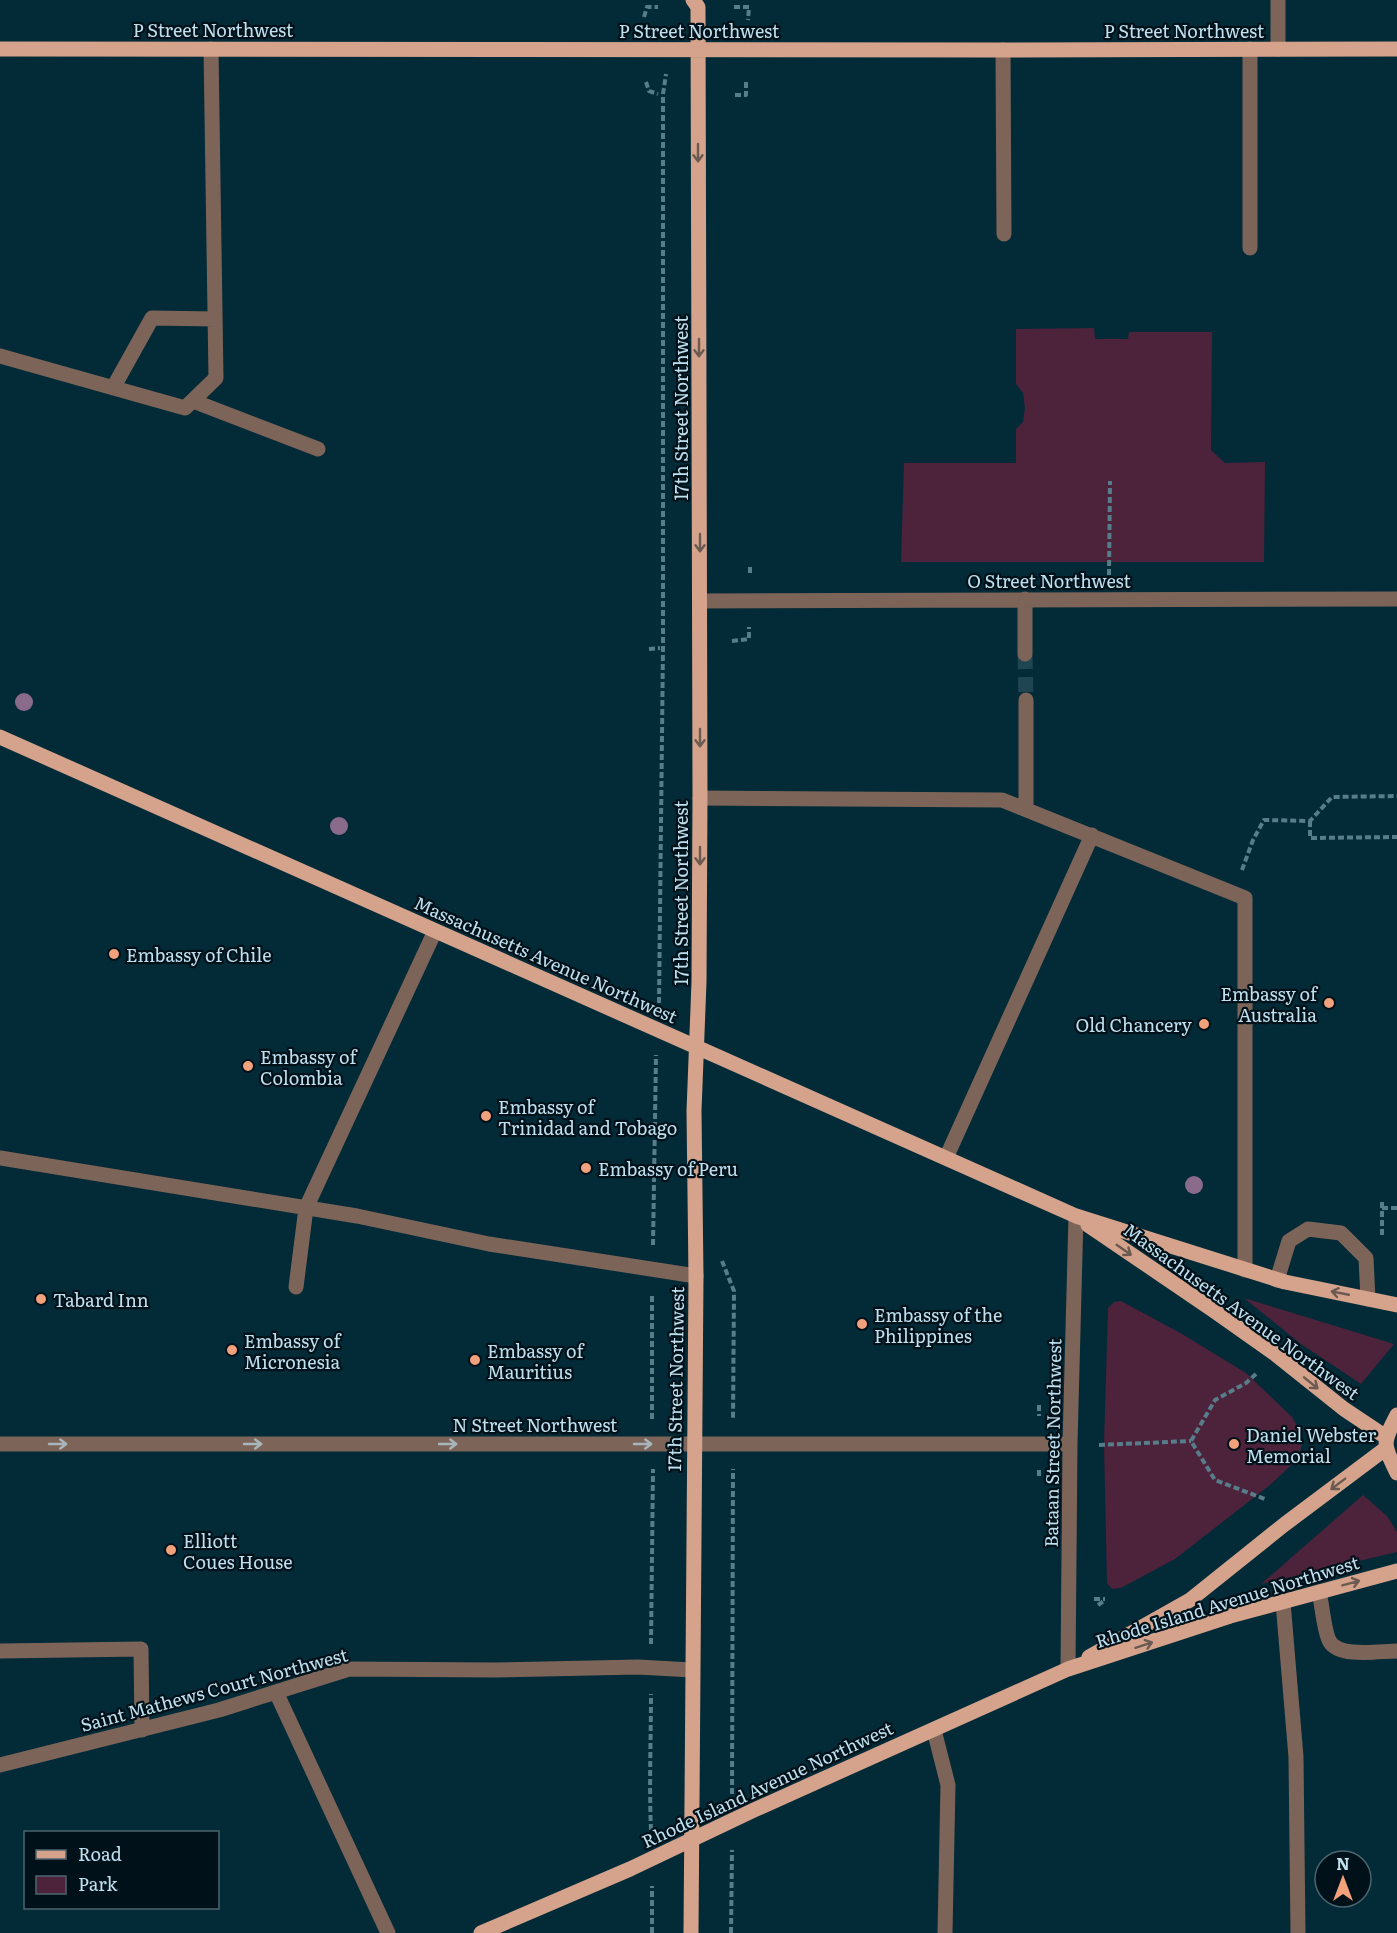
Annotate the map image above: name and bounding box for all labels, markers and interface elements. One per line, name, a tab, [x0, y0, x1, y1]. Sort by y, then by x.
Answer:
street label: P Street Northwest	[133, 16, 294, 43]
street label: P Street Northwest	[619, 17, 780, 44]
street label: P Street Northwest	[1104, 17, 1265, 44]
one-way arrow	[692, 142, 704, 162]
street label: 17th Street Northwest	[667, 315, 694, 500]
one-way arrow	[693, 337, 705, 357]
one-way arrow	[694, 532, 706, 552]
street label: O Street Northwest	[967, 567, 1131, 594]
one-way arrow	[694, 727, 706, 747]
street label: 17th Street Northwest	[667, 800, 694, 985]
one-way arrow	[694, 846, 706, 866]
street label: Massachusetts Avenue Northwest	[410, 889, 683, 1030]
place label: Embassy of Chile	[126, 941, 272, 968]
marker: Embassy of Chile	[107, 947, 121, 961]
place label: Embassy of Australia	[1221, 980, 1319, 1028]
marker: Embassy of Australia	[1322, 996, 1336, 1010]
place label: Old Chancery	[1075, 1011, 1193, 1038]
marker: Old Chancery	[1197, 1017, 1211, 1031]
place label: Embassy of Colombia	[260, 1043, 358, 1091]
marker: Embassy of Colombia	[241, 1059, 255, 1073]
place label: Embassy of Trinidad and Tobago	[498, 1093, 677, 1141]
marker: Embassy of Trinidad and Tobago	[479, 1109, 493, 1123]
place label: Embassy of Peru	[598, 1155, 738, 1182]
marker: Embassy of Peru	[579, 1161, 593, 1175]
street label: Massachusetts Avenue Northwest	[1118, 1216, 1366, 1406]
one-way arrow	[1115, 1244, 1131, 1256]
place label: Tabard Inn	[53, 1286, 149, 1313]
street label: 17th Street Northwest	[660, 1286, 690, 1472]
one-way arrow	[1330, 1287, 1350, 1298]
marker: Tabard Inn	[34, 1292, 48, 1306]
place label: Embassy of the Philippines	[874, 1301, 1002, 1349]
marker: Embassy of the Philippines	[855, 1317, 869, 1331]
place label: Embassy of Micronesia	[244, 1327, 342, 1375]
place label: Embassy of Mauritius	[487, 1337, 585, 1385]
street label: Bataan Street Northwest	[1037, 1338, 1067, 1548]
marker: Embassy of Micronesia	[225, 1343, 239, 1357]
marker: Embassy of Mauritius	[468, 1353, 482, 1367]
one-way arrow	[1303, 1376, 1318, 1390]
street label: N Street Northwest	[453, 1411, 618, 1438]
place label: Daniel Webster Memorial	[1246, 1421, 1377, 1469]
marker: Daniel Webster Memorial	[1227, 1437, 1241, 1451]
one-way arrow	[48, 1438, 68, 1450]
one-way arrow	[243, 1438, 263, 1450]
one-way arrow	[438, 1438, 458, 1450]
one-way arrow	[633, 1438, 653, 1450]
one-way arrow	[1330, 1477, 1346, 1490]
place label: Elliott Coues House	[183, 1527, 293, 1575]
marker: Elliott Coues House	[164, 1543, 178, 1557]
street label: Rhode Island Avenue Northwest	[1092, 1548, 1363, 1654]
one-way arrow	[1341, 1577, 1360, 1588]
one-way arrow	[1134, 1638, 1153, 1649]
street label: Saint Mathews Court Northwest	[77, 1640, 351, 1738]
street label: Rhode Island Avenue Northwest	[637, 1713, 898, 1854]
legend	[24, 1831, 219, 1909]
text: Road	[78, 1840, 122, 1867]
north arrow	[1313, 1849, 1373, 1909]
text: N	[1336, 1851, 1350, 1875]
text: Park	[78, 1870, 119, 1897]

